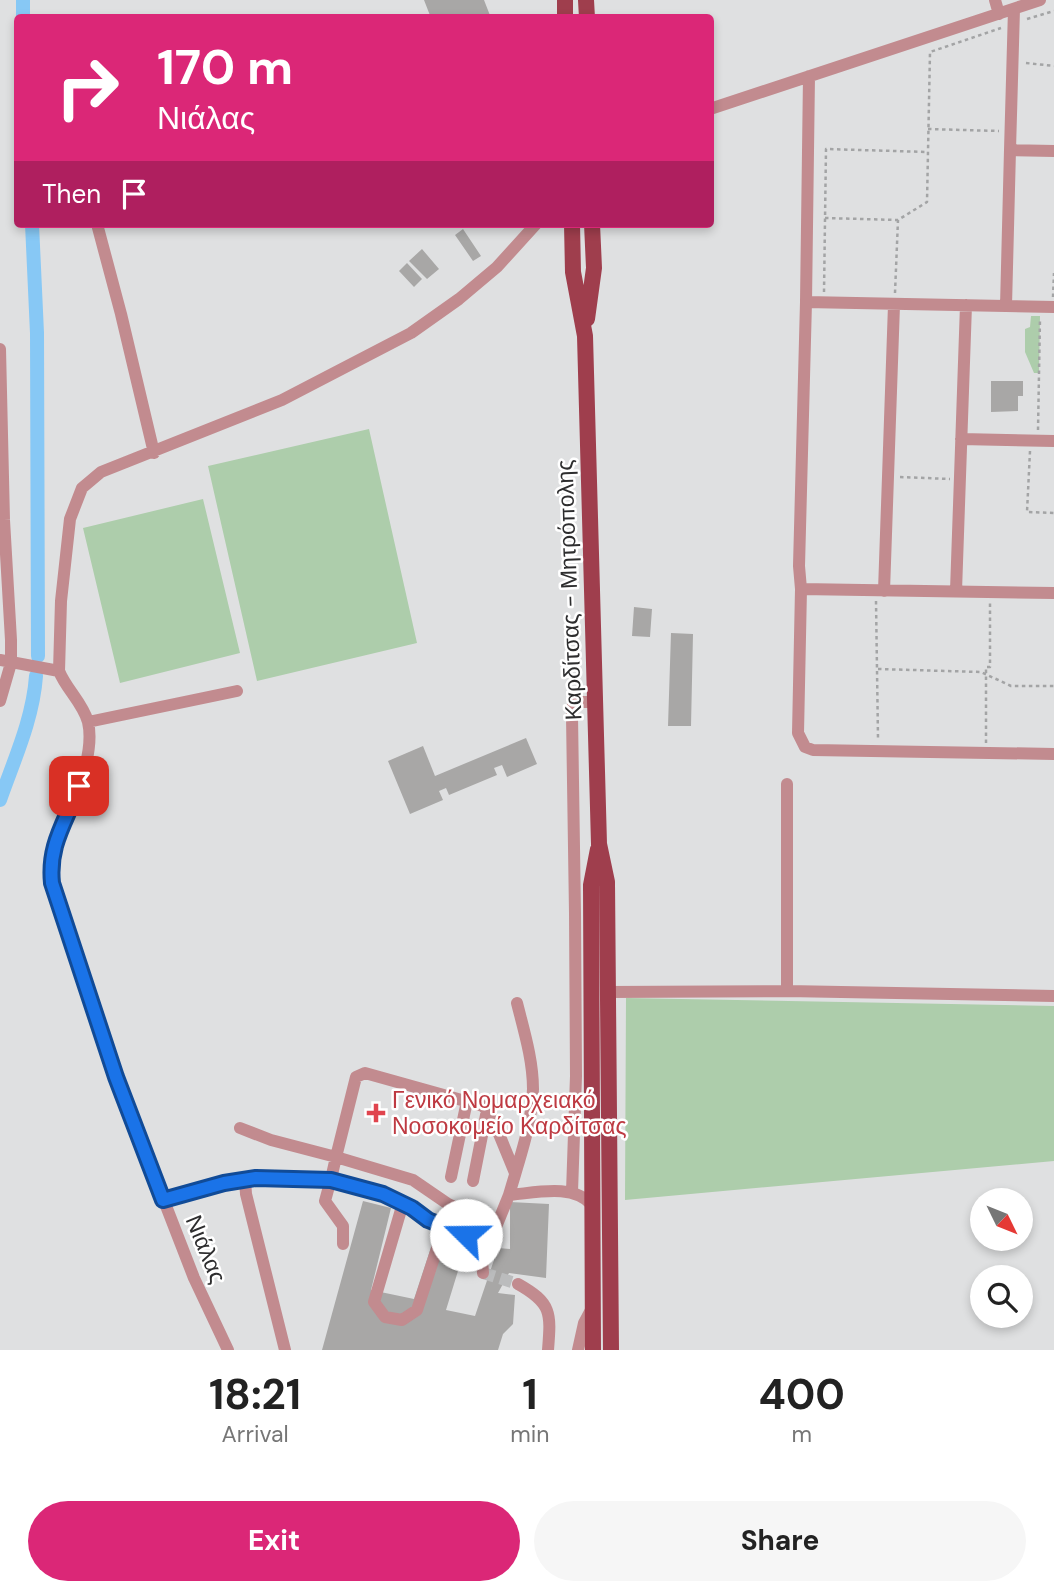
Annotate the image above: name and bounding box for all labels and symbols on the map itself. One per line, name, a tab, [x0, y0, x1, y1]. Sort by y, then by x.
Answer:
street label: Καρδίτσας - Μητρόπολης	[549, 459, 589, 721]
pin	[49, 756, 109, 816]
place label: Γενικό Νομαρχειακό Νοσοκομείο Καρδίτσας	[392, 1085, 627, 1141]
marker: Γενικό Νομαρχειακό Νοσοκομείο Καρδίτσας	[366, 1103, 386, 1123]
north arrow	[970, 1188, 1032, 1251]
position arrow	[429, 1198, 503, 1272]
street label: Νιάλας	[179, 1211, 233, 1287]

